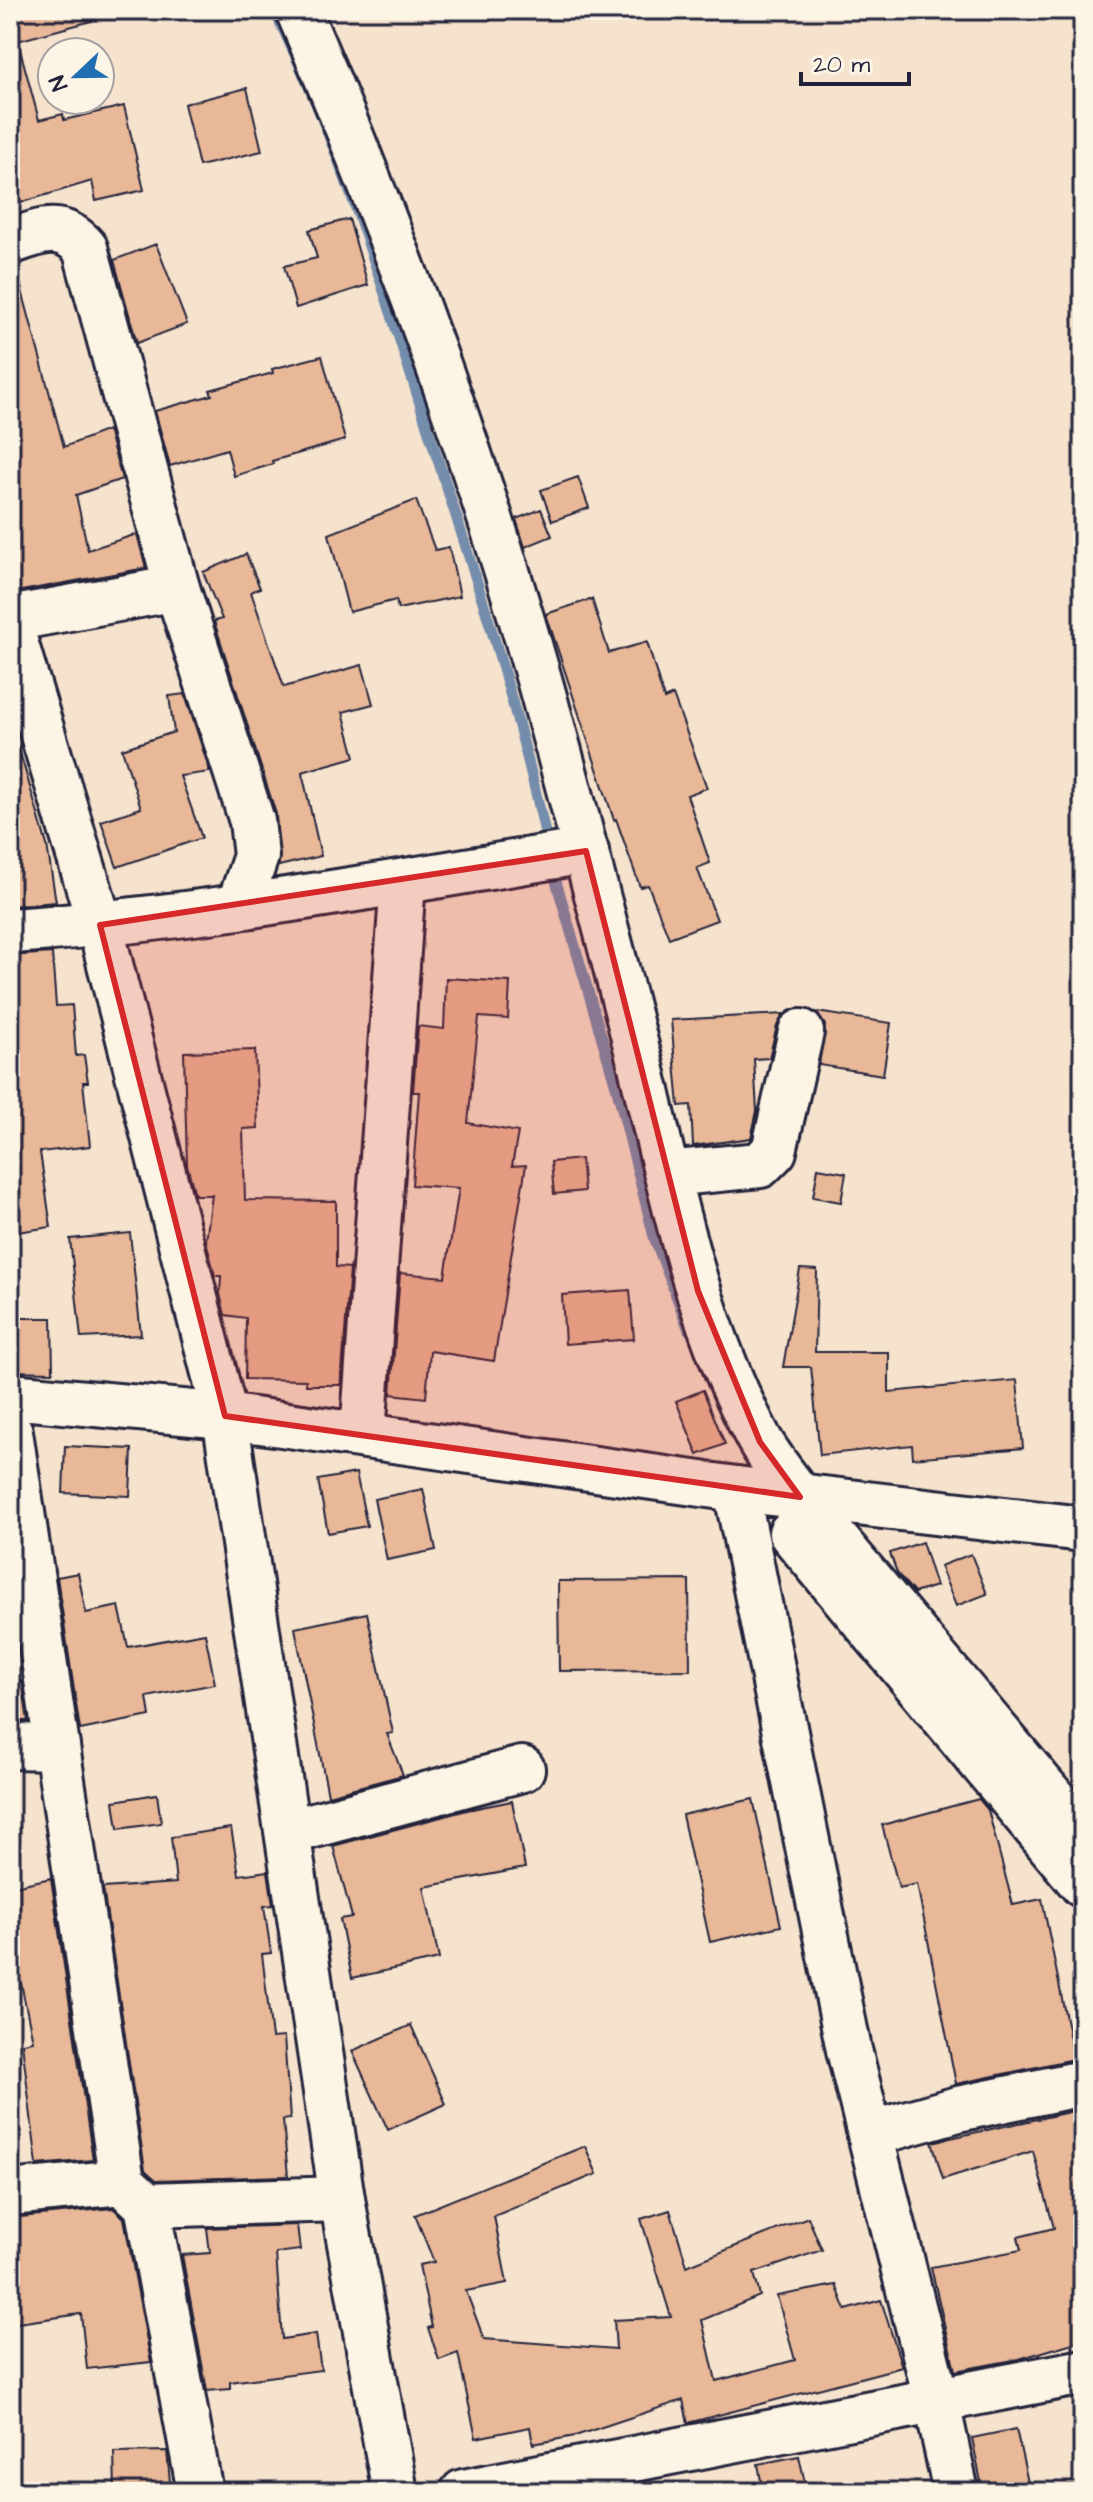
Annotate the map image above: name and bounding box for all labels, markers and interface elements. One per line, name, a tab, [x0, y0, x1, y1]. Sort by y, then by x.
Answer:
north arrow	[36, 36, 116, 116]
scale bar	[801, 36, 909, 86]
text: 20 m	[813, 48, 870, 82]
text: N	[42, 71, 76, 95]

